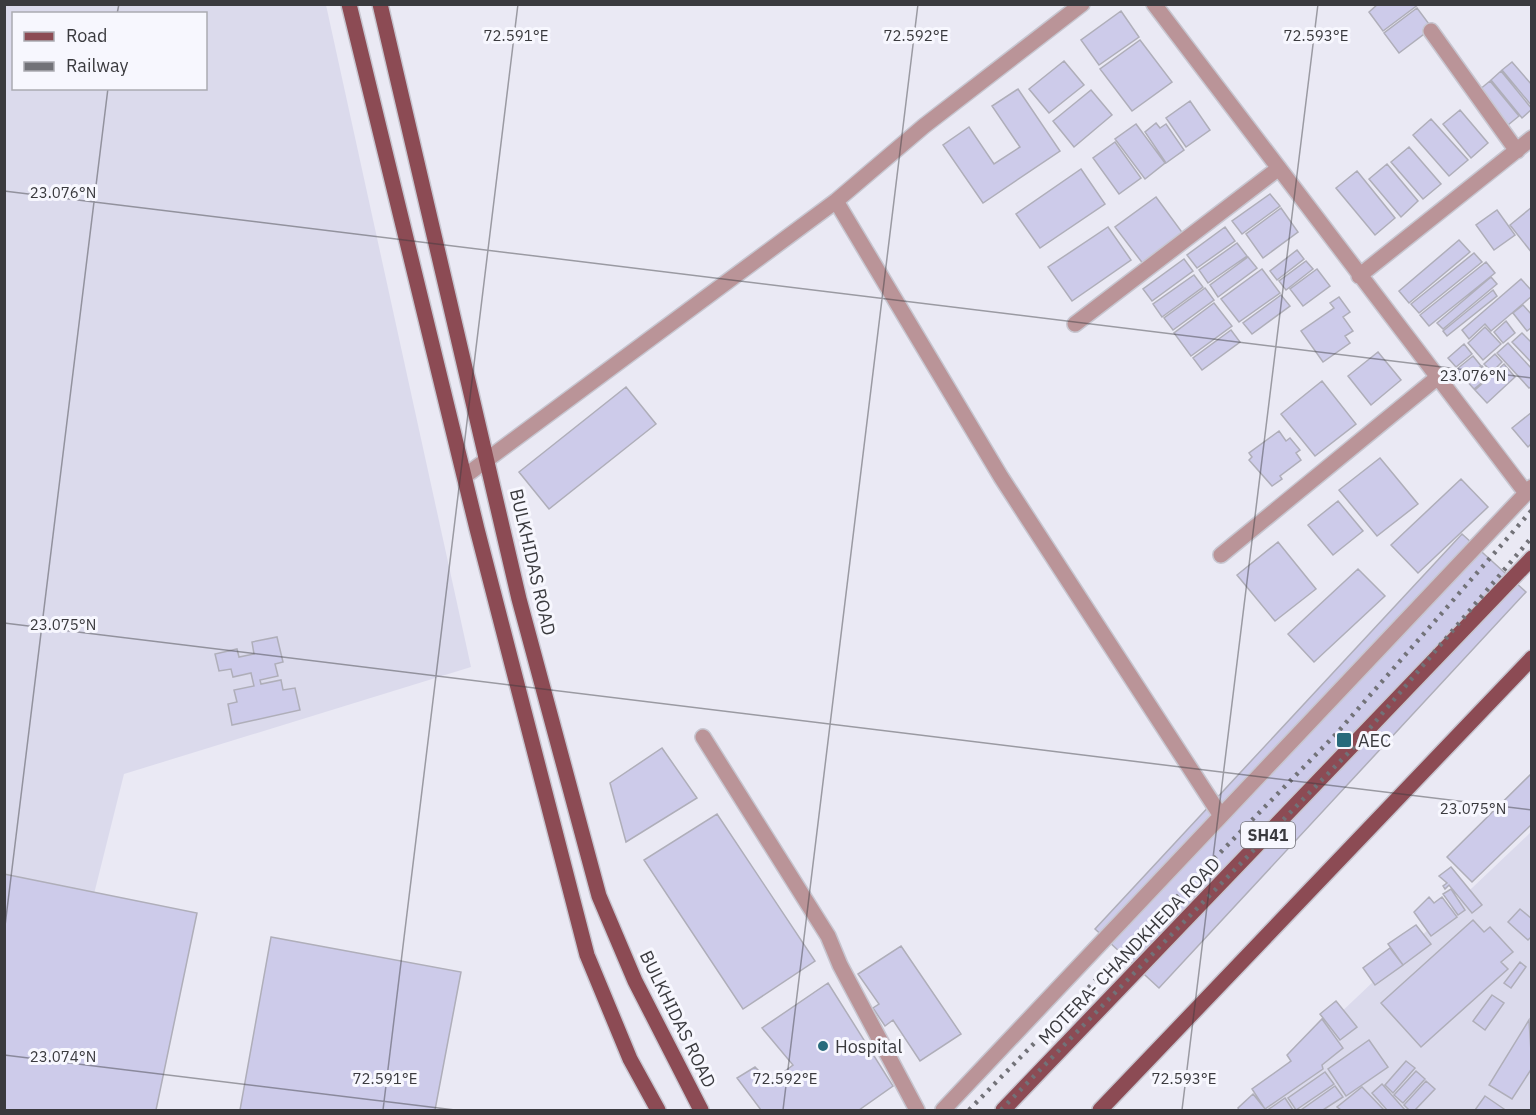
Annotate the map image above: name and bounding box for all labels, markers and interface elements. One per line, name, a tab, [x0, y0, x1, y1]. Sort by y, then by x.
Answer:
legend	[12, 12, 207, 90]
text: Road	[66, 24, 107, 47]
text: 72.591°E	[484, 26, 548, 45]
text: 72.592°E	[884, 26, 948, 45]
text: 72.593°E	[1284, 26, 1348, 45]
text: Railway	[66, 54, 128, 77]
text: 23.076°N	[30, 183, 96, 202]
text: 23.076°N	[1440, 366, 1506, 385]
street label: BULKHIDAS ROAD	[505, 486, 561, 638]
text: 23.075°N	[30, 615, 96, 634]
place label: AEC	[1358, 729, 1391, 752]
marker: AEC	[1335, 731, 1353, 749]
text: 23.075°N	[1440, 799, 1506, 818]
road number: SH41	[1241, 822, 1295, 848]
street label: MOTERA- CHANDKHEDA ROAD	[1033, 852, 1225, 1050]
street label: BULKHIDAS ROAD	[635, 947, 721, 1091]
place label: Hospital	[835, 1035, 902, 1058]
marker: Hospital	[816, 1039, 830, 1053]
text: 23.074°N	[30, 1047, 96, 1066]
text: 72.591°E	[353, 1069, 417, 1088]
text: 72.592°E	[753, 1069, 817, 1088]
text: 72.593°E	[1152, 1069, 1216, 1088]

